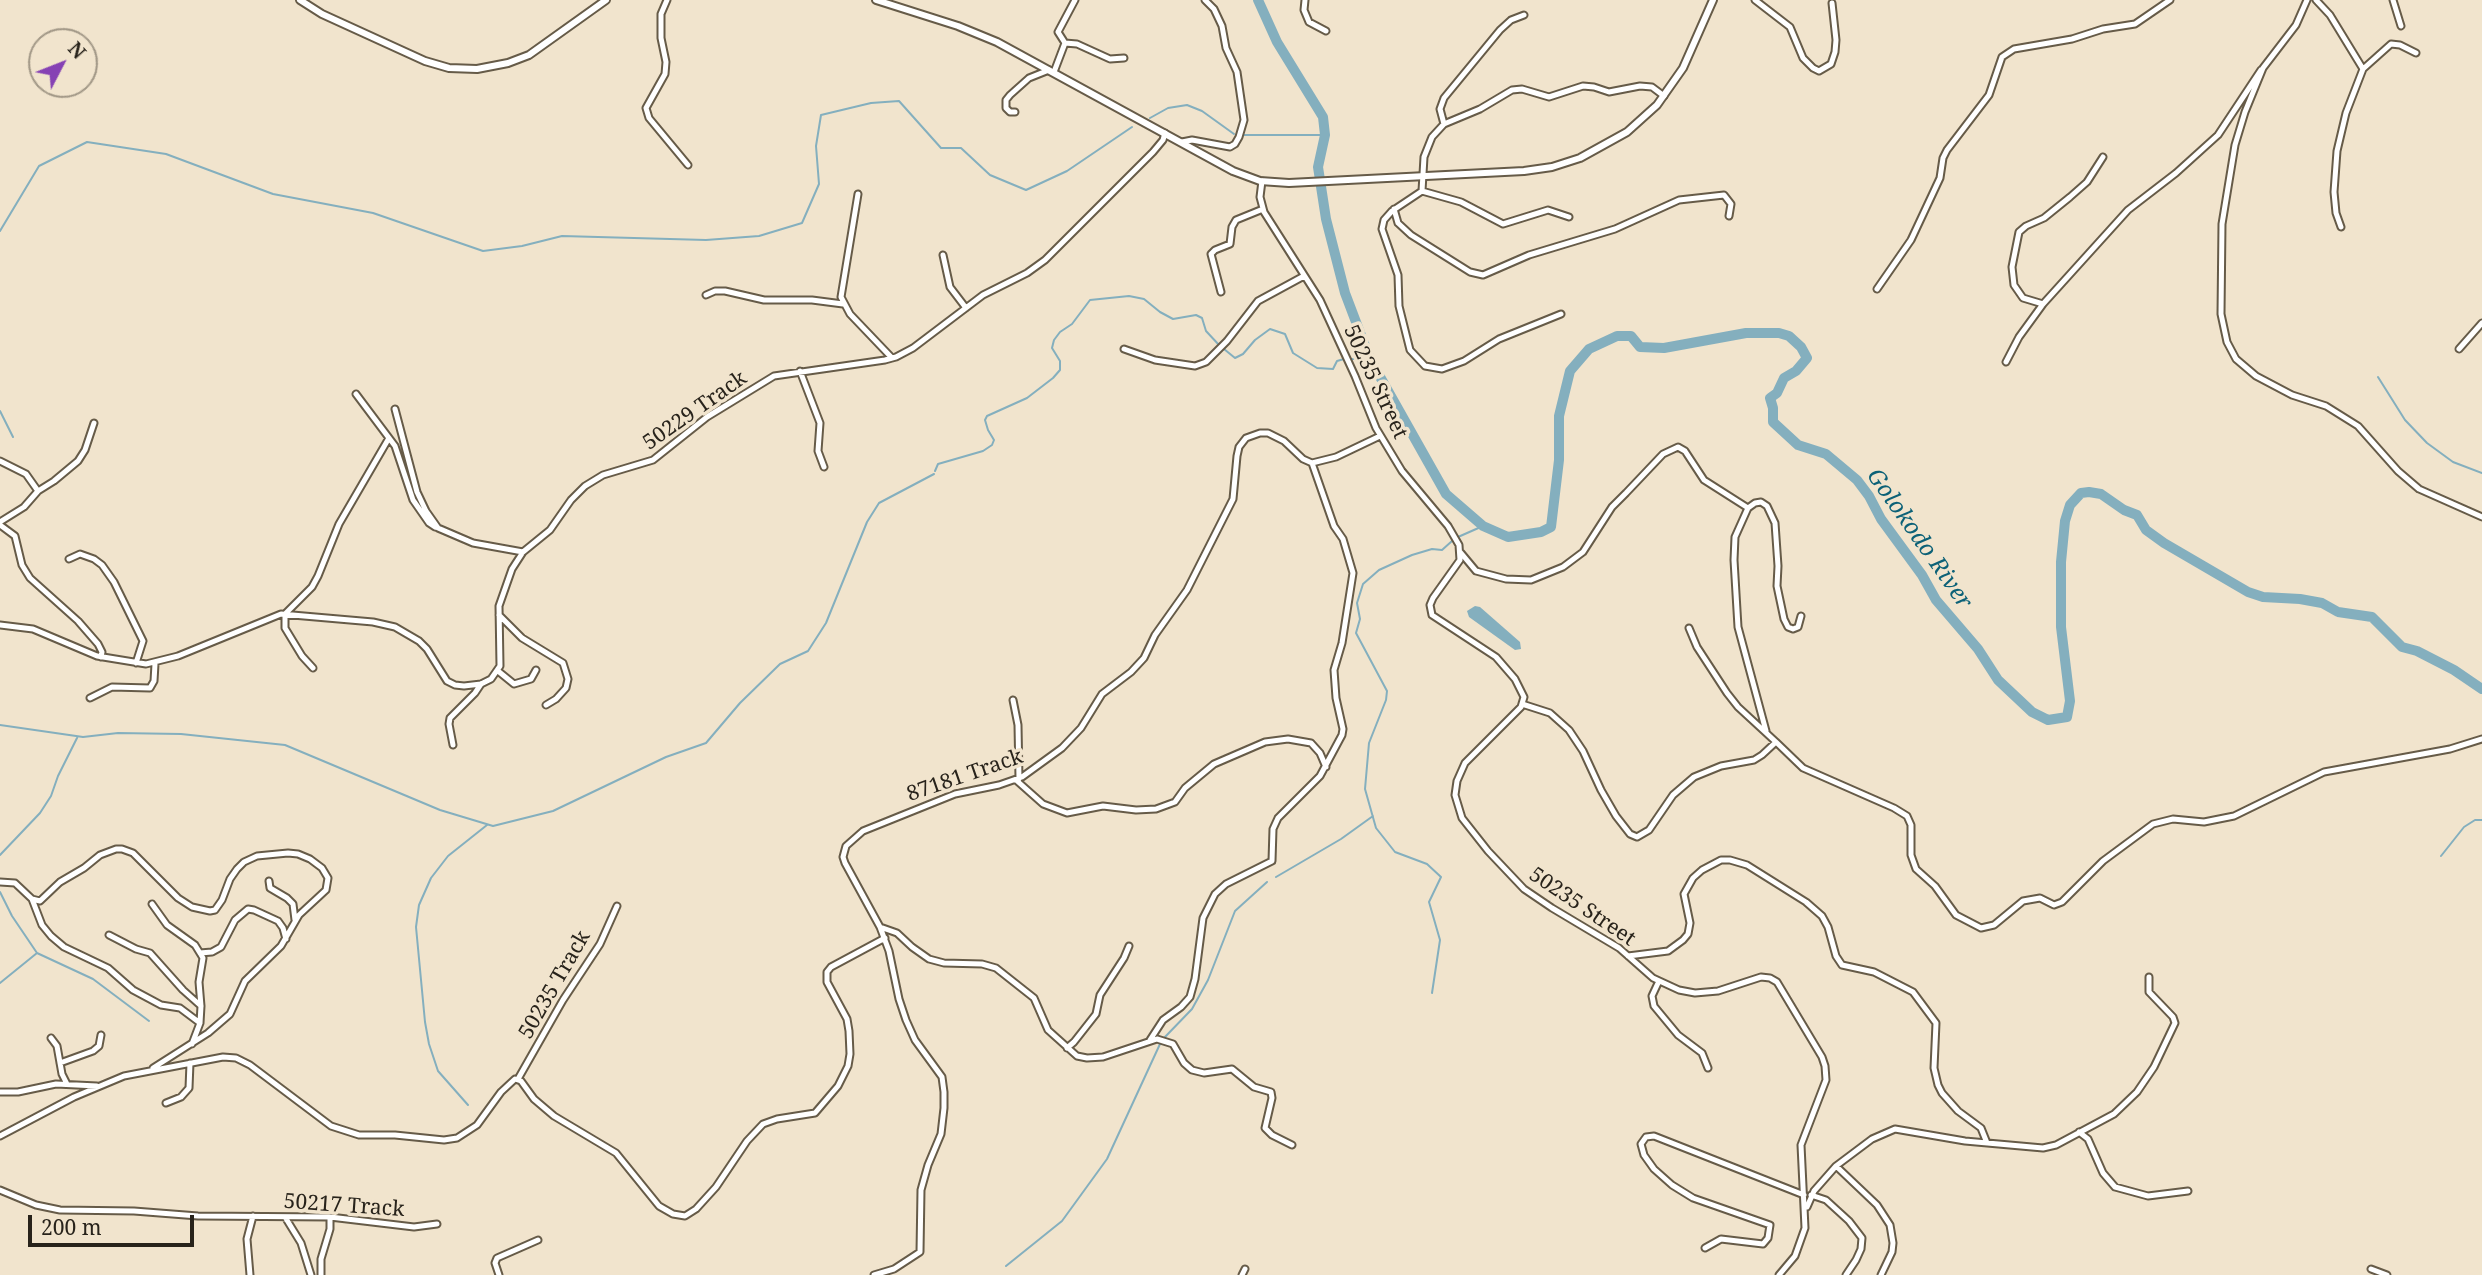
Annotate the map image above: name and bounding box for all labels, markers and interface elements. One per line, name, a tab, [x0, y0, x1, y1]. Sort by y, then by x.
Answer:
north arrow	[28, 28, 98, 98]
text: N	[62, 36, 92, 65]
street label: 50235 Street	[1338, 321, 1412, 443]
street label: 50229 Track	[638, 366, 752, 456]
water label: Golokodo River	[1860, 464, 1978, 614]
street label: 87181 Track	[904, 744, 1026, 808]
street label: 50235 Street	[1524, 862, 1640, 952]
street label: 50235 Track	[514, 926, 596, 1044]
street label: 50217 Track	[283, 1189, 405, 1223]
scale bar	[32, 1202, 198, 1246]
text: 200 m	[41, 1213, 102, 1241]

